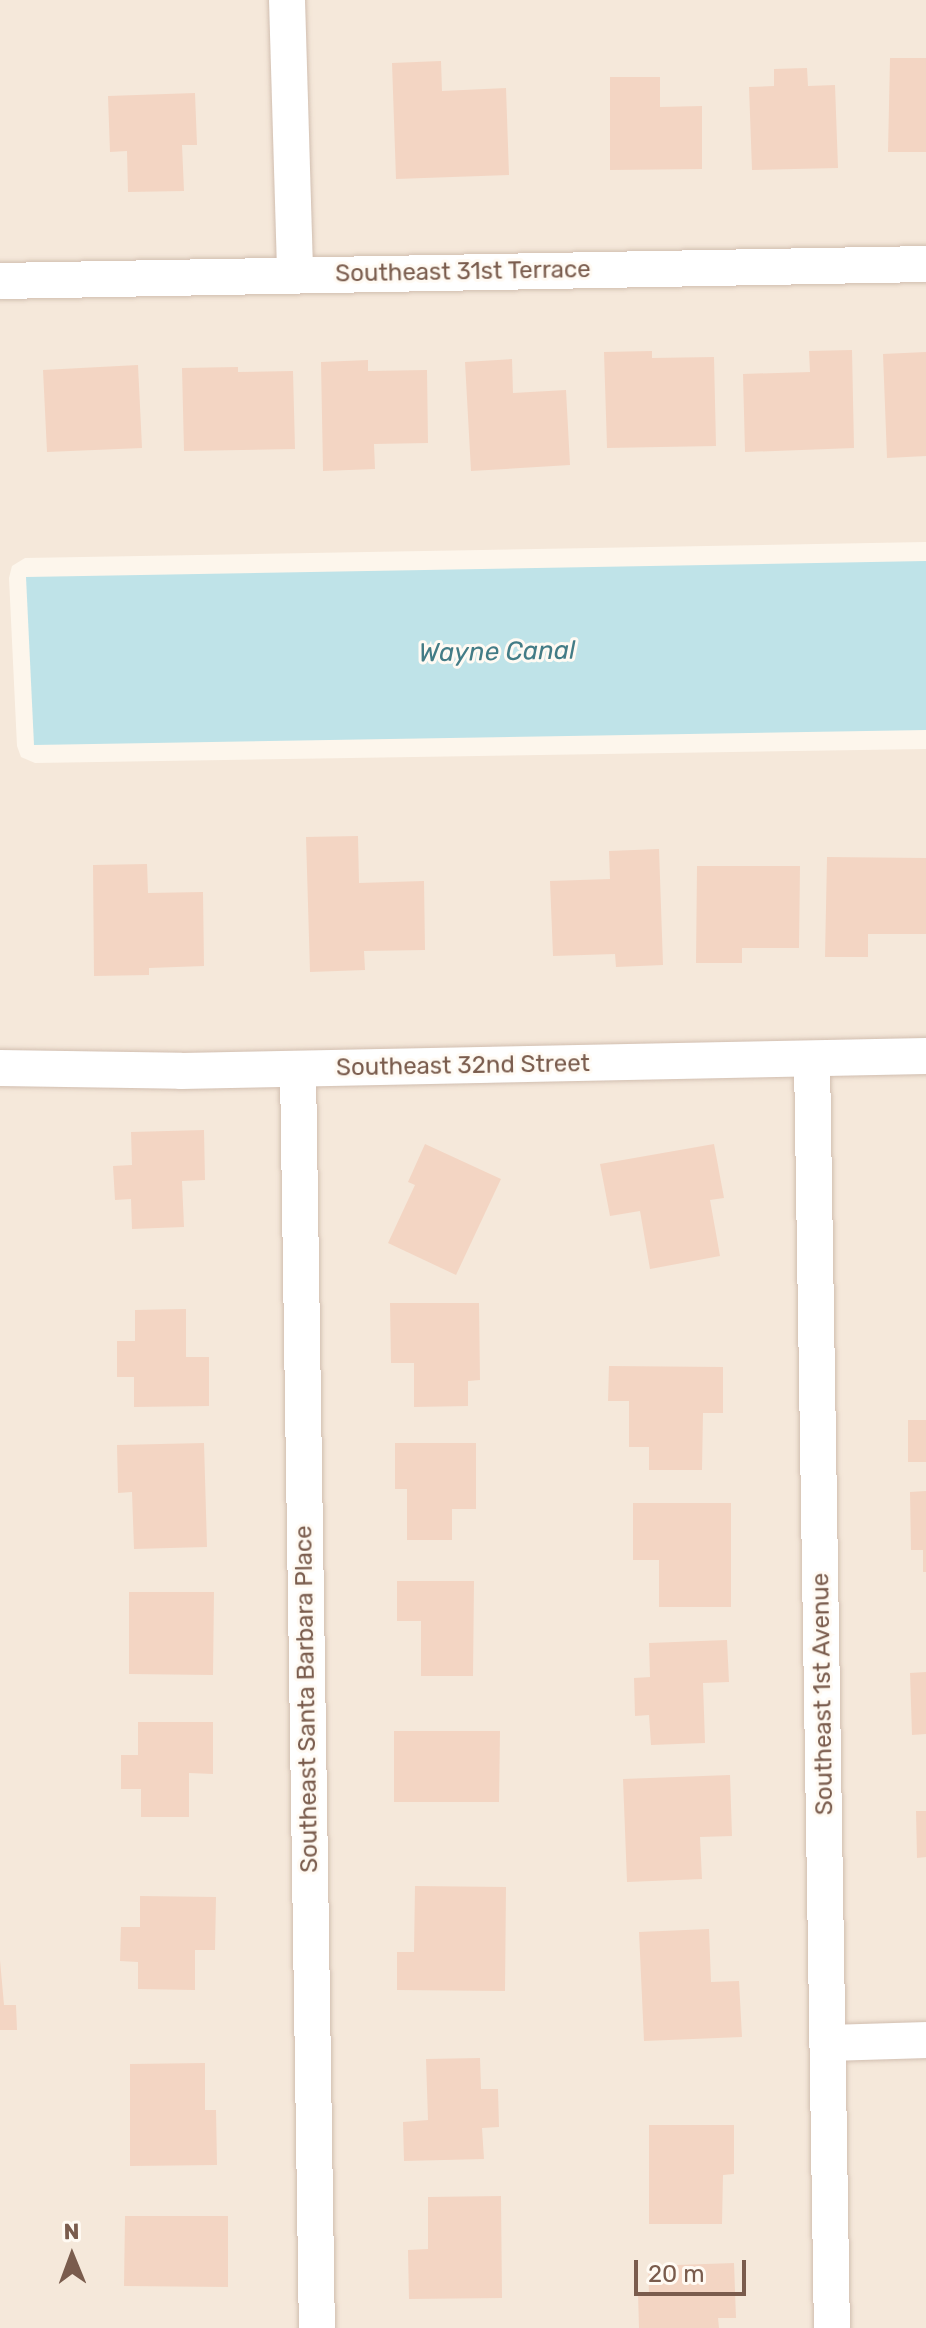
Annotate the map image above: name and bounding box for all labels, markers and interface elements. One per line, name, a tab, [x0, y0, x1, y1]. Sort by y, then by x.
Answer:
street label: Southeast 31st Terrace	[335, 255, 591, 289]
water label: Wayne Canal	[418, 635, 576, 669]
street label: Southeast 32nd Street	[336, 1049, 590, 1083]
street label: Southeast Santa Barbara Place	[290, 1525, 324, 1873]
street label: Southeast 1st Avenue	[806, 1572, 840, 1816]
north arrow	[32, 2216, 112, 2296]
text: N	[63, 2218, 80, 2245]
scale bar	[638, 2244, 750, 2294]
text: 20 m	[648, 2260, 705, 2288]

